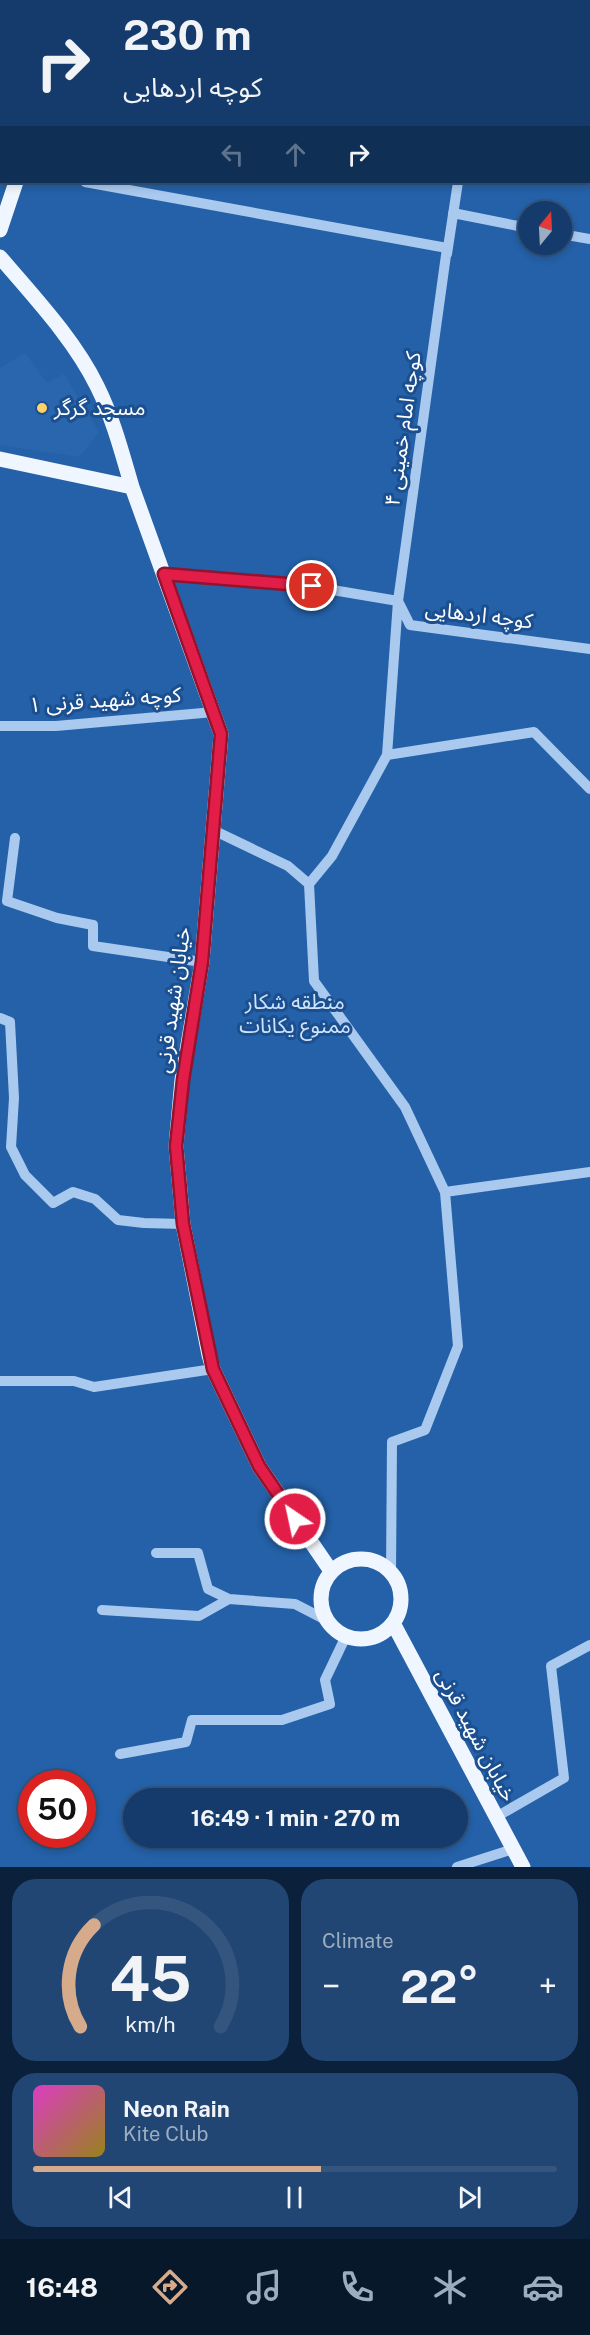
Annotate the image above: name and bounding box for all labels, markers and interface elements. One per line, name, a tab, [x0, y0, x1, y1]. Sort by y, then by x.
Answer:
text: 230 m	[123, 10, 252, 59]
icon: right	[24, 24, 102, 102]
text: کوچه اردهایی	[123, 71, 262, 103]
icon: left	[216, 138, 249, 171]
icon: ahead	[279, 138, 312, 171]
icon: right	[342, 138, 375, 171]
north arrow	[518, 201, 572, 255]
map controls	[518, 201, 572, 255]
street label: کوچه امام خمینی ۴	[379, 350, 430, 508]
place label: مسجد گرگر	[53, 395, 146, 420]
marker: مسجد گرگر	[35, 401, 49, 415]
pin	[286, 560, 337, 611]
icon: arrive	[295, 569, 328, 602]
street label: کوچه اردهایی	[424, 596, 535, 635]
street label: کوچه شهید قرنی ۱	[28, 682, 182, 718]
street label: خیابان شهید قرنی	[150, 925, 195, 1074]
park label: منطقه شکار ممنوع یکانات	[239, 989, 351, 1041]
position arrow	[263, 1487, 327, 1551]
street label: خیابان شهید قرنی	[431, 1664, 522, 1806]
speed limit sign: 50	[18, 1770, 96, 1848]
text: 16:49 · 1 min · 270 m	[191, 1805, 400, 1831]
text: Climate	[322, 1929, 394, 1953]
text: 45	[109, 1942, 192, 2015]
text: 22°	[400, 1960, 479, 2013]
text: −	[322, 1967, 340, 2005]
text: +	[539, 1967, 557, 2005]
text: km/h	[125, 2012, 176, 2037]
text: Neon Rain	[123, 2096, 230, 2122]
text: Kite Club	[123, 2122, 208, 2146]
icon: previous	[104, 2181, 137, 2214]
icon: pause	[278, 2181, 311, 2214]
icon: next	[453, 2181, 486, 2214]
icon: directions	[149, 2266, 191, 2308]
icon: music	[243, 2266, 285, 2308]
icon: phone	[336, 2266, 378, 2308]
icon: climate	[429, 2266, 471, 2308]
icon: car	[522, 2266, 564, 2308]
text: 16:48	[26, 2271, 98, 2303]

